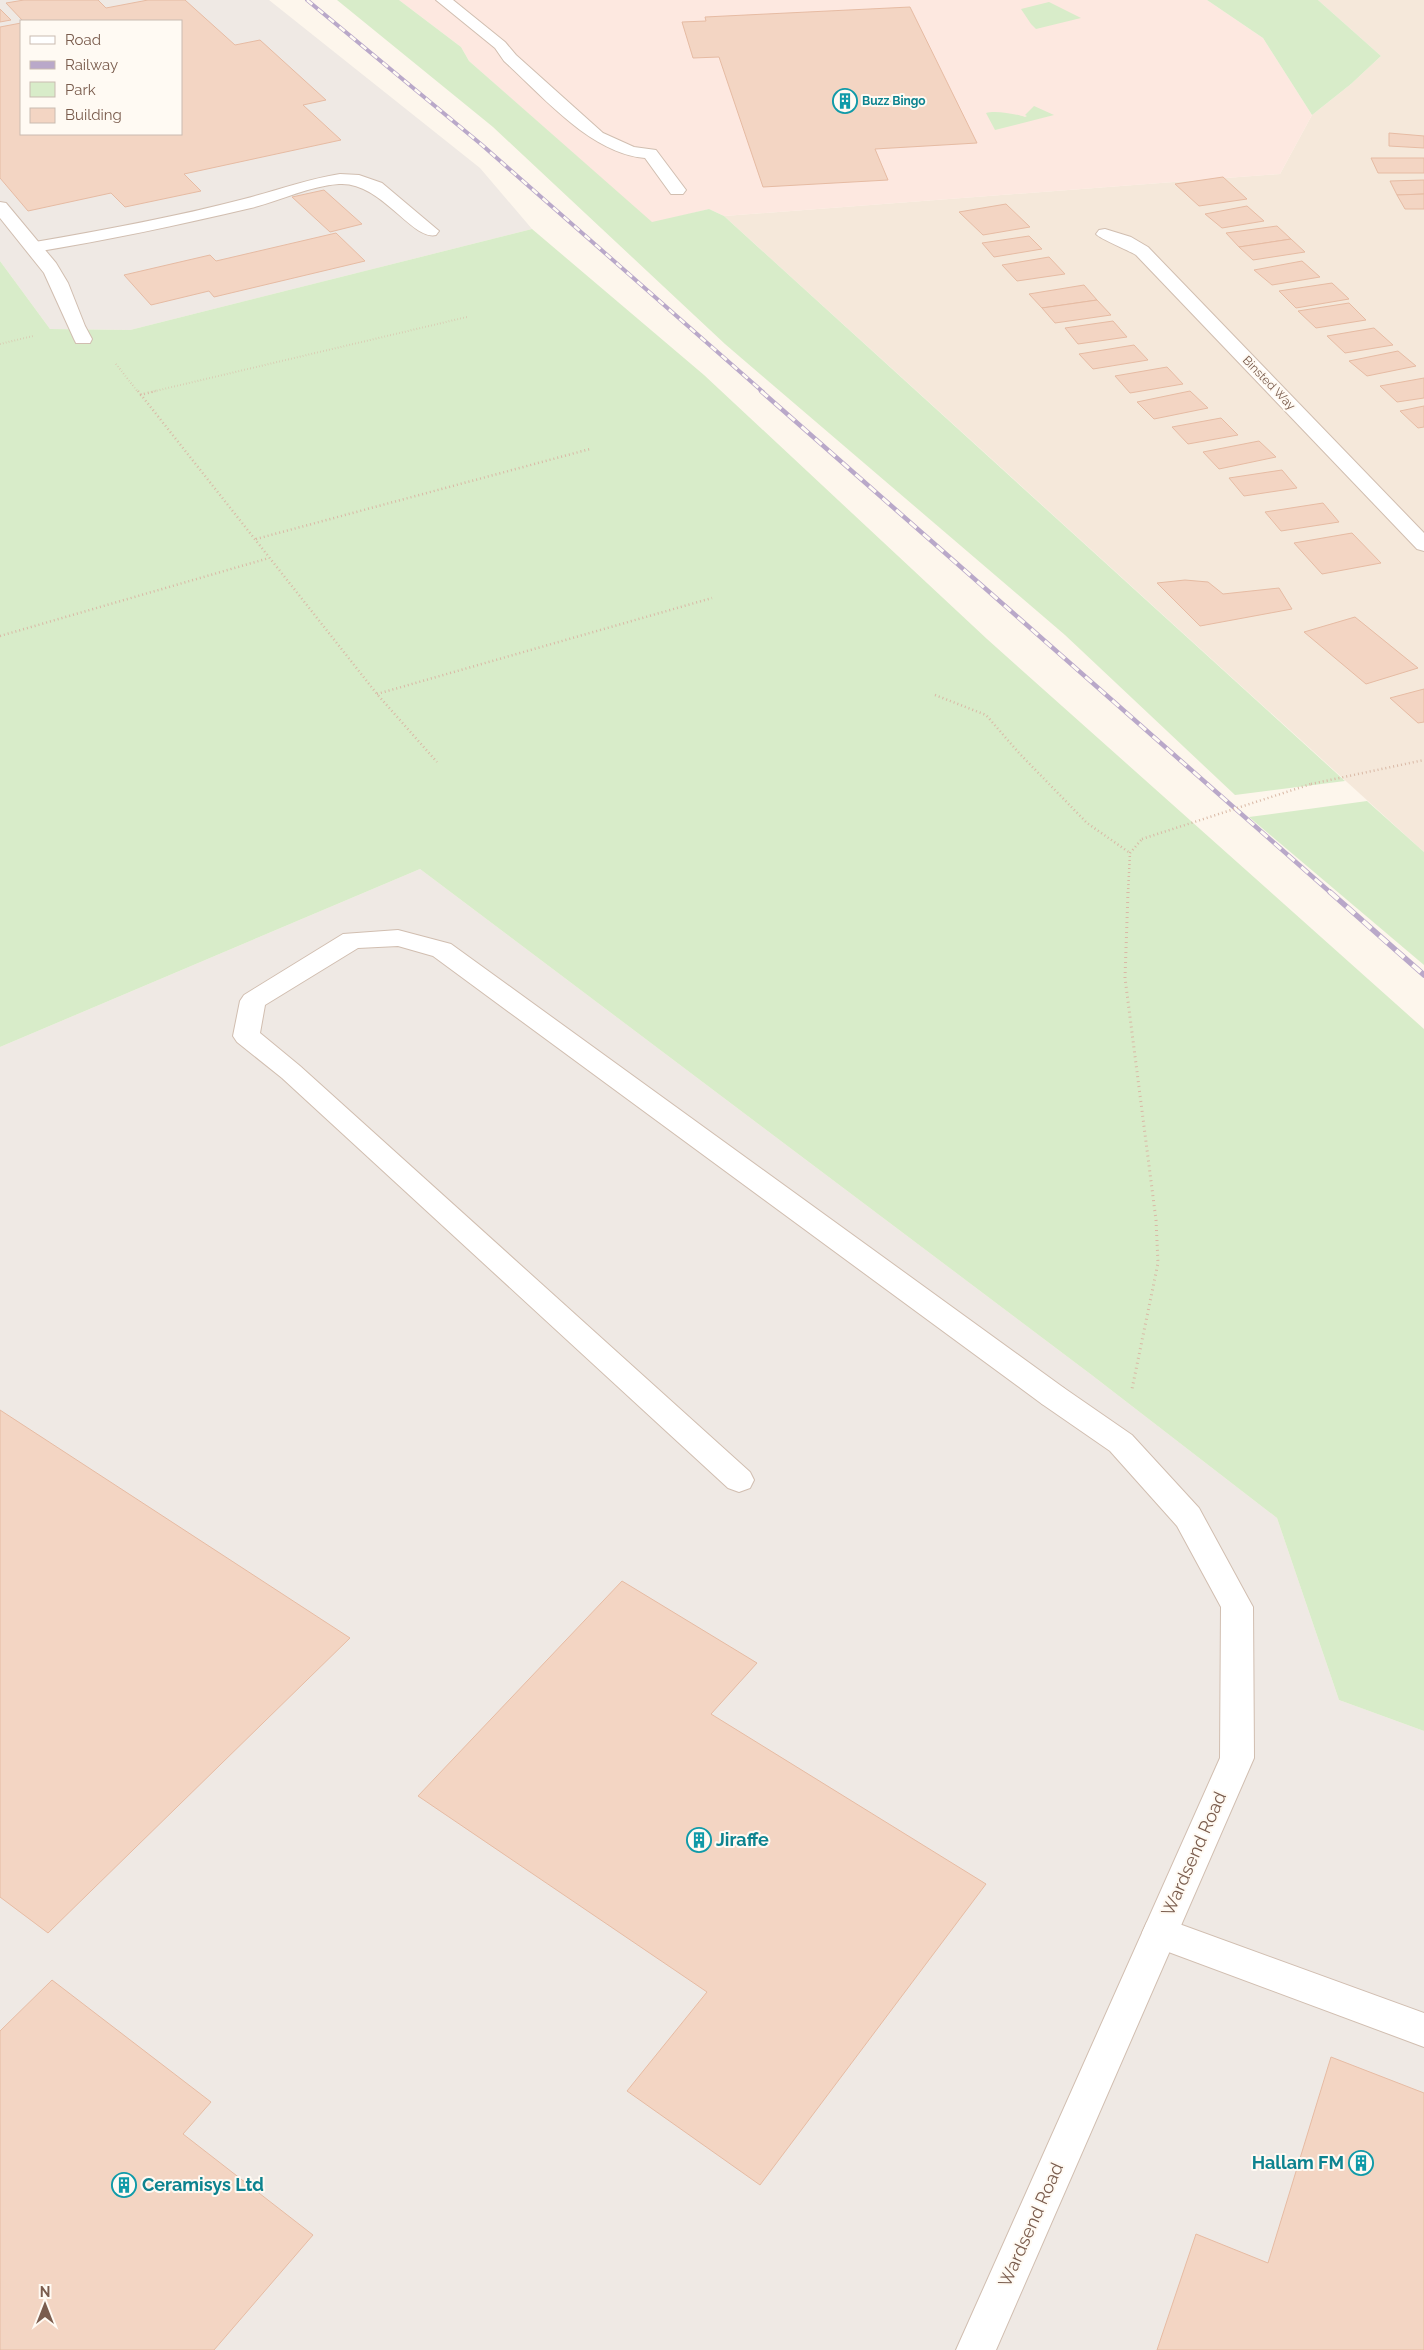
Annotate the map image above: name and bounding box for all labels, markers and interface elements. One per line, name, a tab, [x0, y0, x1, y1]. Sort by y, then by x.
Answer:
legend	[20, 20, 182, 135]
text: Road	[65, 31, 101, 49]
text: Railway	[65, 56, 118, 74]
text: Park	[65, 81, 96, 99]
building icon: Buzz Bingo	[832, 88, 858, 114]
place label: Buzz Bingo	[862, 94, 926, 108]
text: Building	[65, 106, 122, 124]
street label: Binsted Way	[1240, 353, 1298, 413]
street label: Wardsend Road	[1157, 1788, 1230, 1919]
building icon: Jiraffe	[686, 1827, 712, 1853]
place label: Jiraffe	[716, 1829, 769, 1850]
building icon: Hallam FM	[1348, 2150, 1374, 2176]
place label: Hallam FM	[1252, 2152, 1344, 2173]
street label: Wardsend Road	[994, 2159, 1067, 2290]
building icon: Ceramisys Ltd	[111, 2172, 137, 2198]
place label: Ceramisys Ltd	[142, 2174, 264, 2195]
north arrow	[20, 2280, 70, 2330]
text: N	[40, 2284, 50, 2300]

